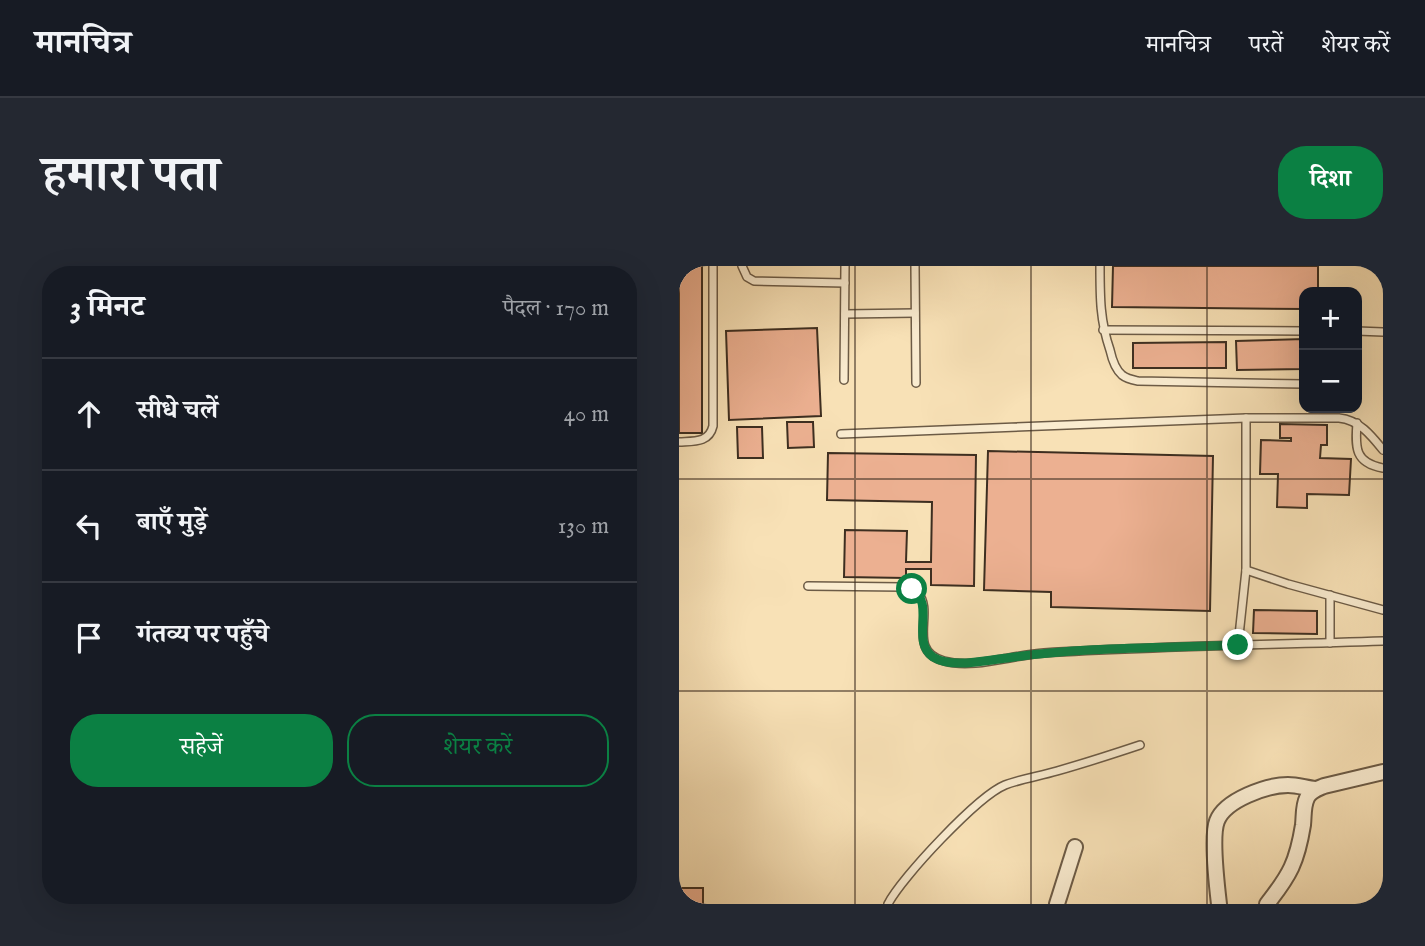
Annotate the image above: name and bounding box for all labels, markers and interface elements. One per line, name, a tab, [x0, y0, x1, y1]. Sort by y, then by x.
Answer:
text: मानचित्र	[35, 23, 131, 65]
text: मानचित्र	[1146, 30, 1211, 61]
text: परतें	[1249, 30, 1283, 61]
text: शेयर करें	[1321, 30, 1390, 61]
text: हमारा पता	[42, 146, 219, 208]
button: दिशा	[1278, 146, 1383, 219]
map controls	[1299, 287, 1362, 413]
button: +	[1299, 287, 1362, 350]
text: 3 मिनट	[70, 289, 145, 327]
text: पैदल · 170 m	[503, 294, 609, 323]
button: −	[1299, 350, 1362, 413]
text: सीधे चलें	[137, 394, 218, 427]
icon: ahead	[70, 395, 108, 433]
text: 40 m	[564, 400, 609, 429]
text: बाएँ मुड़ें	[137, 506, 207, 539]
icon: left	[70, 507, 108, 545]
text: 130 m	[558, 512, 609, 541]
route start	[896, 573, 927, 604]
text: गंतव्य पर पहुँचे	[137, 618, 269, 651]
icon: arrive	[70, 619, 108, 657]
route end	[1222, 629, 1253, 660]
button: सहेजें	[70, 714, 333, 787]
button: शेयर करें	[347, 714, 609, 787]

